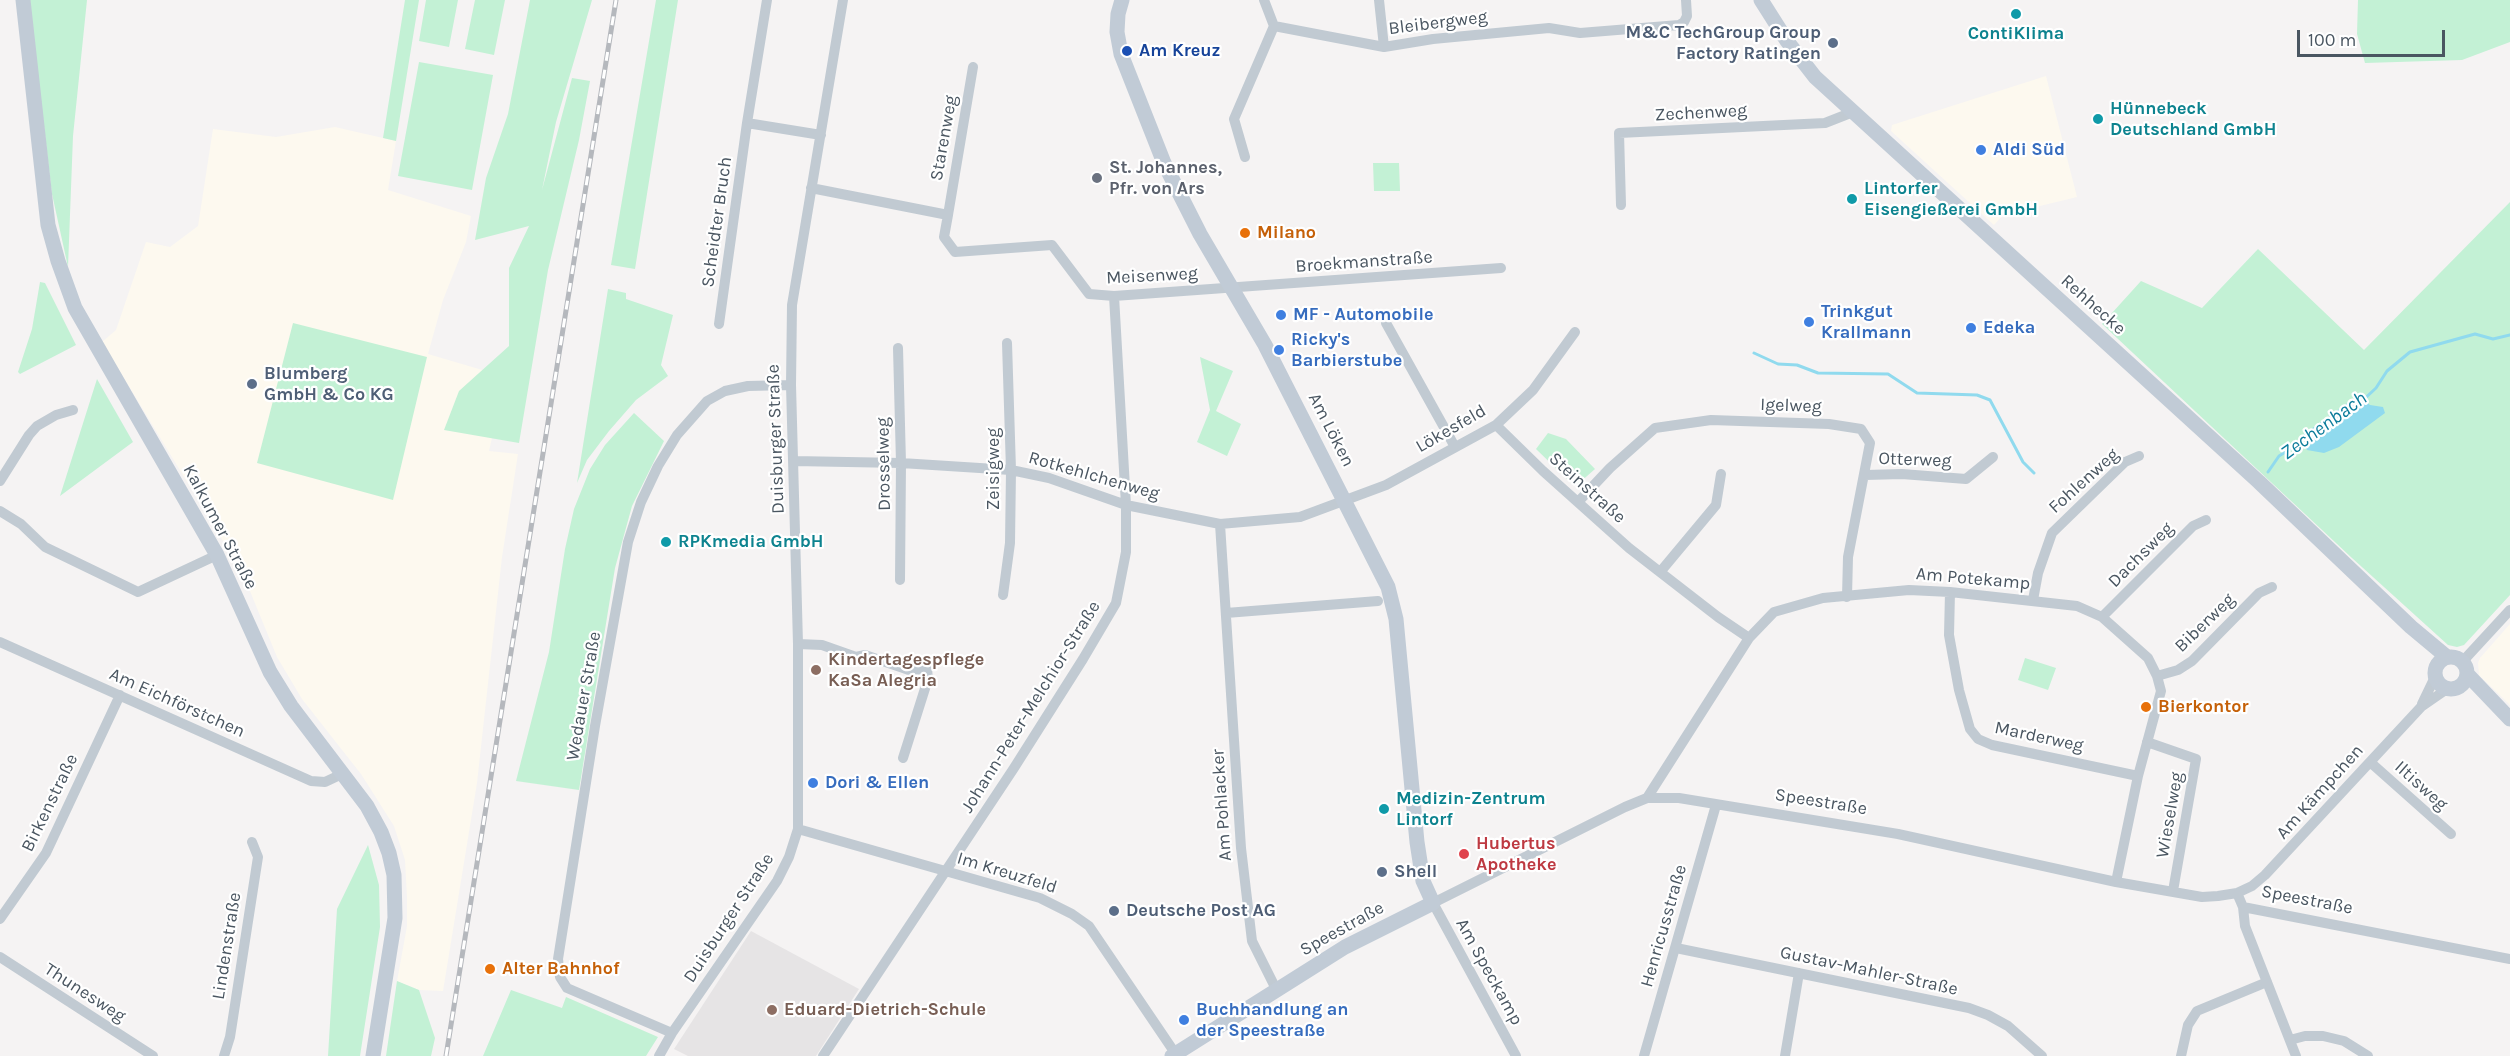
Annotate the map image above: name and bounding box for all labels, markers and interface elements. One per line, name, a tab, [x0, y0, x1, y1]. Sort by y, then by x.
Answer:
street label: Bleibergweg	[1387, 6, 1489, 40]
marker: ContiKlima	[2009, 7, 2023, 21]
scale bar	[2300, 18, 2448, 56]
place label: M&C TechGroup Group Factory Ratingen	[1626, 22, 1821, 64]
place label: ContiKlima	[1968, 23, 2064, 45]
text: 100 m	[2308, 29, 2356, 51]
marker: M&C TechGroup Group Factory Ratingen	[1826, 36, 1840, 50]
place label: Am Kreuz	[1139, 40, 1220, 62]
marker: Am Kreuz	[1120, 44, 1134, 58]
street label: Starenweg	[926, 93, 962, 183]
place label: Hünnebeck Deutschland GmbH	[2110, 98, 2276, 140]
street label: Zechenweg	[1654, 100, 1748, 126]
marker: Hünnebeck Deutschland GmbH	[2091, 112, 2105, 126]
place label: Aldi Süd	[1993, 139, 2065, 161]
marker: Aldi Süd	[1974, 143, 1988, 157]
street label: Scheidter Bruch	[697, 155, 737, 289]
place label: St. Johannes, Pfr. von Ars	[1109, 157, 1222, 200]
marker: St. Johannes, Pfr. von Ars	[1090, 171, 1104, 185]
place label: Lintorfer Eisengießerei GmbH	[1864, 178, 2038, 220]
marker: Lintorfer Eisengießerei GmbH	[1845, 192, 1859, 206]
place label: Milano	[1257, 222, 1316, 244]
marker: Milano	[1238, 226, 1252, 240]
street label: Broekmanstraße	[1295, 246, 1433, 278]
street label: Meisenweg	[1106, 263, 1198, 289]
street label: Rehhecke	[2056, 270, 2130, 340]
place label: Trinkgut Krallmann	[1821, 301, 1911, 344]
place label: MF - Automobile	[1293, 304, 1433, 326]
marker: MF - Automobile	[1274, 308, 1288, 322]
marker: Trinkgut Krallmann	[1802, 315, 1816, 329]
place label: Edeka	[1983, 317, 2035, 339]
marker: Edeka	[1964, 321, 1978, 335]
place label: Ricky's Barbierstube	[1291, 329, 1402, 372]
marker: Ricky's Barbierstube	[1272, 343, 1286, 357]
place label: Blumberg GmbH & Co KG	[264, 363, 394, 406]
street label: Duisburger Straße	[763, 364, 789, 514]
marker: Blumberg GmbH & Co KG	[245, 377, 259, 391]
water label: Zechenbach	[2276, 387, 2372, 465]
street label: Am Löken	[1303, 389, 1359, 471]
street label: Igelweg	[1760, 394, 1822, 418]
street label: Lökesfeld	[1412, 400, 1490, 458]
street label: Drosselweg	[872, 417, 896, 511]
street label: Zeisigweg	[983, 428, 1005, 510]
street label: Fohlenweg	[2044, 444, 2124, 518]
street label: Rotkehlchenweg	[1026, 447, 1162, 505]
street label: Steinstraße	[1544, 448, 1630, 528]
street label: Otterweg	[1878, 448, 1952, 472]
street label: Kalkumer Straße	[178, 461, 262, 593]
street label: Dachsweg	[2104, 518, 2178, 592]
place label: RPKmedia GmbH	[678, 531, 823, 553]
marker: RPKmedia GmbH	[659, 535, 673, 549]
street label: Am Potekamp	[1915, 563, 2031, 595]
street label: Biberweg	[2170, 589, 2240, 657]
street label: Johann-Peter-Melchior-Straße	[957, 597, 1105, 817]
street label: Wedauer Straße	[562, 630, 606, 762]
place label: Kindertagespflege KaSa Alegria	[828, 649, 984, 692]
street label: Am Eichförstchen	[106, 663, 248, 743]
marker: Kindertagespflege KaSa Alegria	[809, 663, 823, 677]
place label: Bierkontor	[2158, 696, 2249, 718]
marker: Bierkontor	[2139, 700, 2153, 714]
street label: Marderweg	[1992, 717, 2086, 757]
street label: Am Kämpchen	[2272, 740, 2368, 844]
street label: Am Pohlacker	[1207, 748, 1237, 862]
street label: Birkenstraße	[17, 751, 83, 855]
street label: Iltisweg	[2390, 757, 2452, 815]
street label: Wieselweg	[2152, 770, 2188, 860]
place label: Dori & Ellen	[825, 772, 929, 794]
marker: Dori & Ellen	[806, 776, 820, 790]
street label: Speestraße	[1773, 784, 1869, 820]
place label: Medizin-Zentrum Lintorf	[1396, 788, 1546, 830]
marker: Medizin-Zentrum Lintorf	[1377, 802, 1391, 816]
place label: Hubertus Apotheke	[1476, 833, 1556, 876]
marker: Hubertus Apotheke	[1457, 847, 1471, 861]
street label: Im Kreuzfeld	[954, 848, 1060, 898]
street label: Duisburger Straße	[679, 849, 779, 987]
place label: Shell	[1394, 861, 1437, 883]
street label: Henricusstraße	[1636, 862, 1692, 990]
marker: Shell	[1375, 865, 1389, 879]
street label: Speestraße	[2259, 881, 2355, 919]
street label: Lindenstraße	[208, 891, 246, 1001]
street label: Speestraße	[1296, 897, 1388, 961]
place label: Deutsche Post AG	[1126, 900, 1276, 922]
marker: Deutsche Post AG	[1107, 904, 1121, 918]
street label: Am Speckamp	[1451, 915, 1527, 1029]
street label: Gustav-Mahler-Straße	[1778, 942, 1960, 1000]
place label: Alter Bahnhof	[502, 958, 620, 980]
street label: Thunesweg	[40, 959, 130, 1027]
marker: Alter Bahnhof	[483, 962, 497, 976]
place label: Eduard-Dietrich-Schule	[784, 999, 986, 1021]
place label: Buchhandlung an der Speestraße	[1196, 999, 1348, 1042]
marker: Eduard-Dietrich-Schule	[765, 1003, 779, 1017]
marker: Buchhandlung an der Speestraße	[1177, 1013, 1191, 1027]

